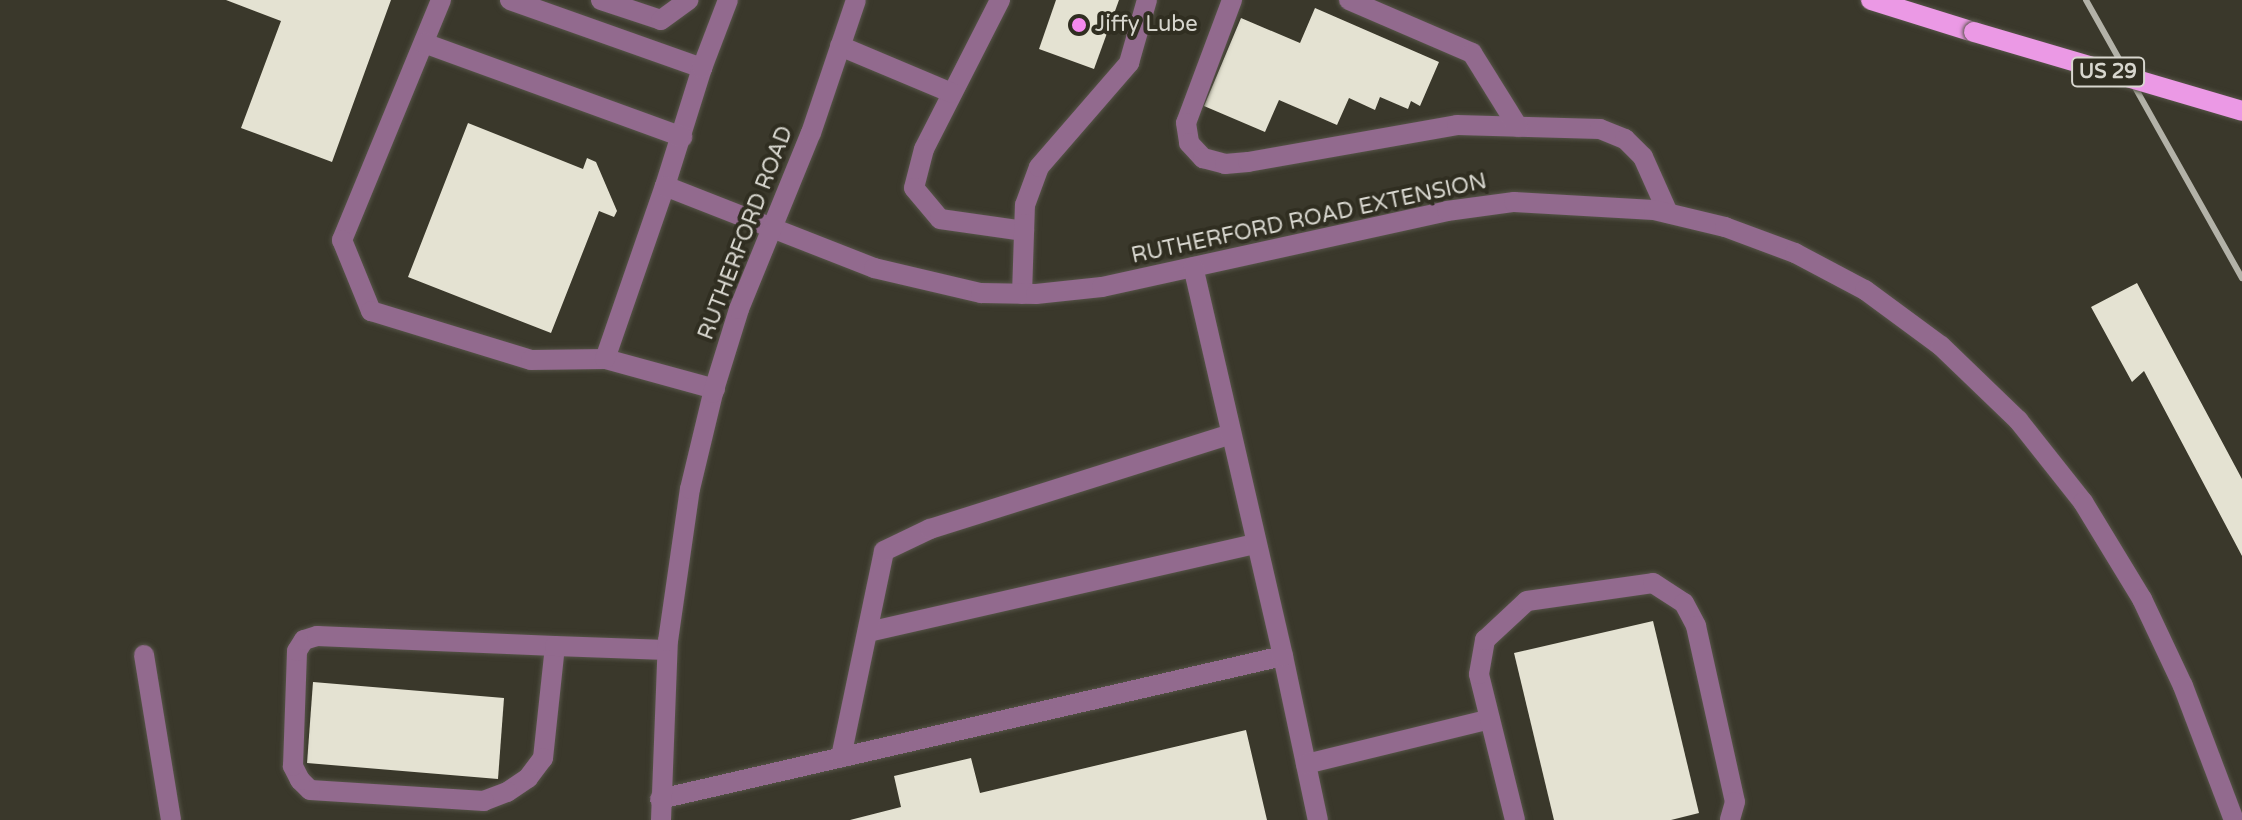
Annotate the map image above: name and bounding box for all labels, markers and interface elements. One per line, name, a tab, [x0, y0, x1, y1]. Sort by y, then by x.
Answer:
place label: Jiffy Lube	[1095, 12, 1198, 38]
marker: Jiffy Lube	[1070, 16, 1088, 34]
road number: US 29	[2070, 56, 2146, 88]
street label: RUTHERFORD ROAD	[693, 122, 799, 344]
street label: RUTHERFORD ROAD EXTENSION	[1129, 168, 1489, 270]

